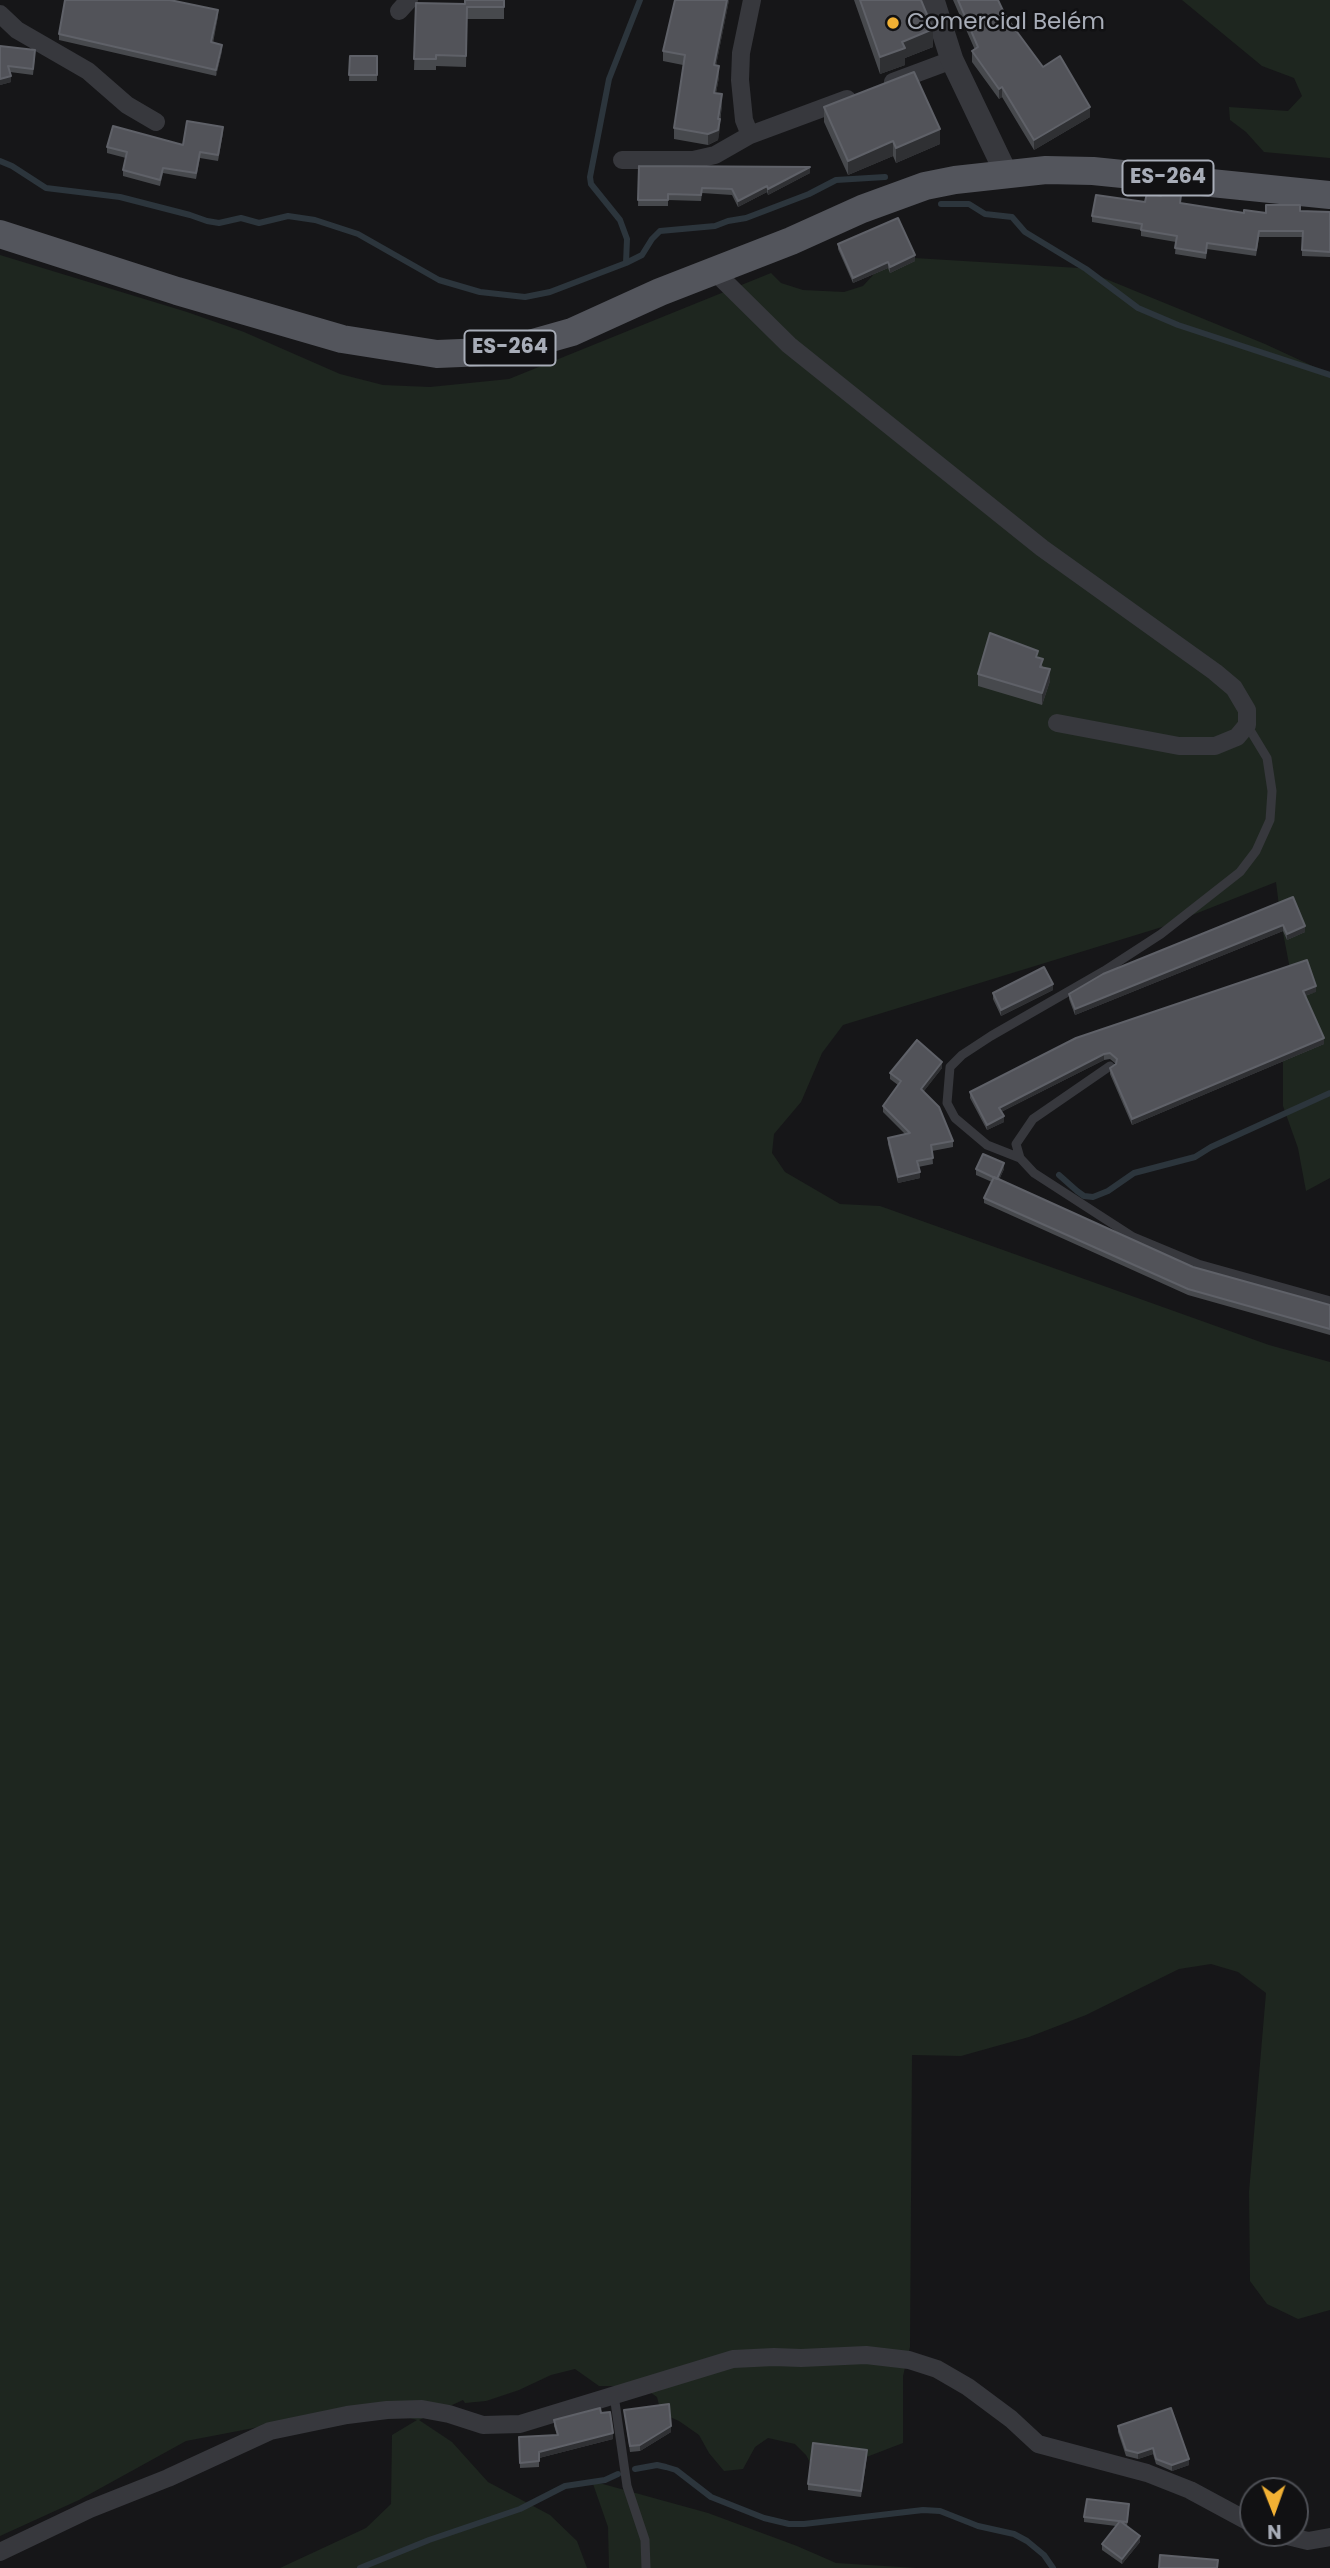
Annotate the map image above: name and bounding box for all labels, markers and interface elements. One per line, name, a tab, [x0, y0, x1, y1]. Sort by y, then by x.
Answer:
place label: Comercial Belém	[907, 9, 1105, 37]
marker: Comercial Belém	[885, 15, 901, 31]
road number: ES-264	[1122, 160, 1214, 196]
road number: ES-264	[464, 330, 556, 366]
north arrow	[1239, 2477, 1309, 2547]
text: N	[1267, 2518, 1282, 2545]

